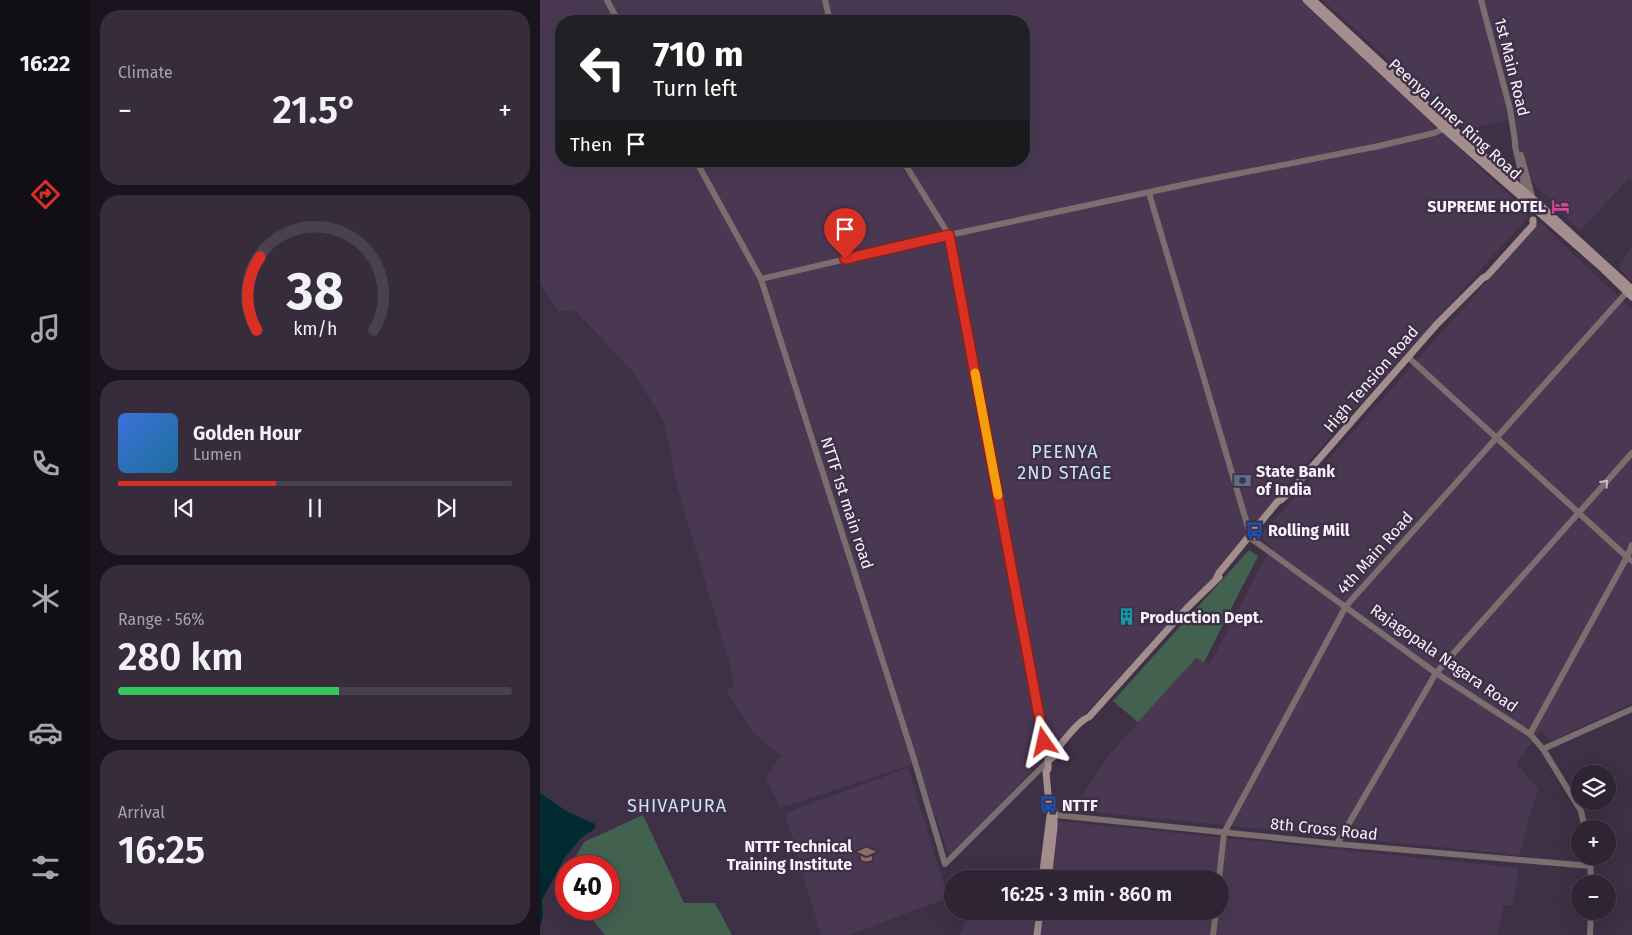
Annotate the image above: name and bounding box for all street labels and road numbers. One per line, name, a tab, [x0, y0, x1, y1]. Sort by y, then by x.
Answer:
street label: 1st Main Road	[1491, 16, 1533, 118]
street label: Peenya Inner Ring Road	[1385, 54, 1525, 184]
street label: High Tension Road	[1320, 322, 1422, 436]
street label: NTTF 1st main road	[817, 435, 877, 571]
street label: 4th Main Road	[1333, 508, 1417, 598]
street label: Rajagopala Nagara Road	[1367, 600, 1521, 716]
street label: 8th Cross Road	[1269, 814, 1379, 844]

